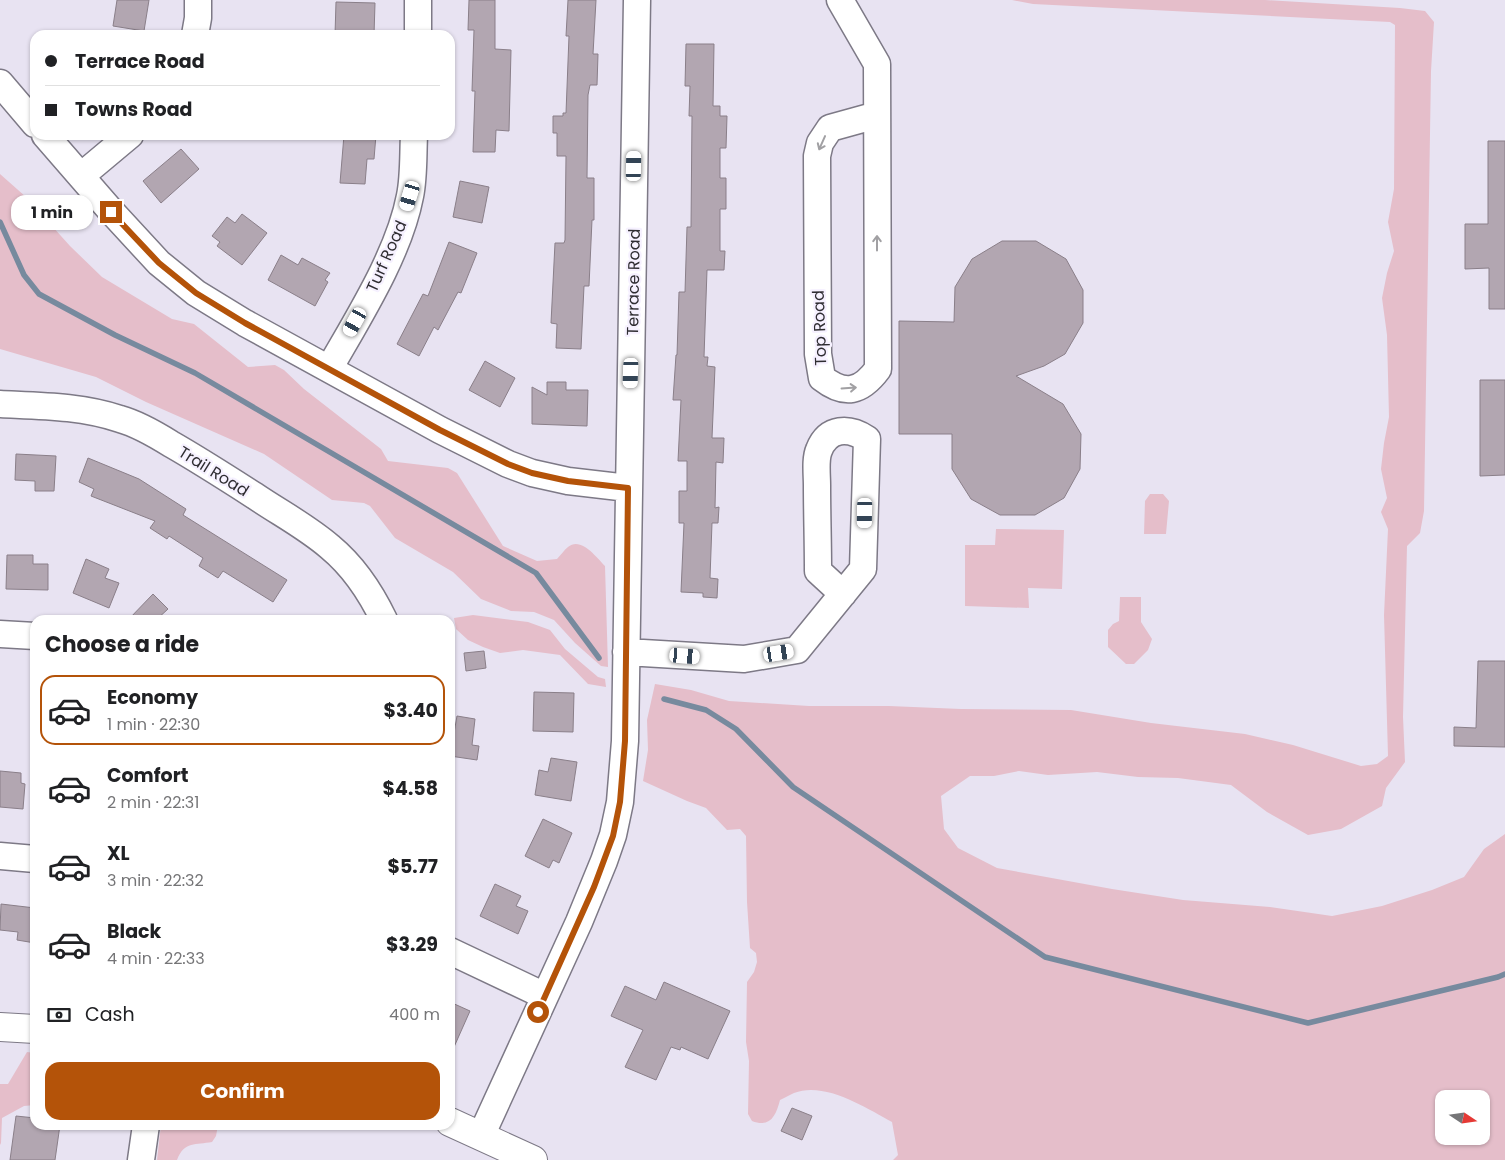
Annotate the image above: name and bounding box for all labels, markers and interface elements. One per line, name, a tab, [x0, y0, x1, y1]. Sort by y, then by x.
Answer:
text: Terrace Road	[75, 48, 205, 75]
text: Towns Road	[75, 96, 193, 123]
one-way arrow	[816, 135, 826, 150]
car	[626, 151, 641, 181]
car	[398, 179, 421, 213]
callout: 1 min	[11, 194, 94, 230]
text: 1 min	[31, 201, 73, 224]
route end	[100, 201, 122, 223]
street label: Turf Road	[360, 217, 412, 296]
street label: Terrace Road	[621, 228, 646, 336]
one-way arrow	[872, 235, 882, 251]
street label: Top Road	[807, 290, 832, 366]
car	[341, 305, 368, 339]
car	[622, 358, 639, 388]
one-way arrow	[841, 383, 857, 393]
street label: Trail Road	[174, 441, 253, 502]
car	[857, 498, 872, 528]
text: Choose a ride	[45, 629, 199, 660]
car	[763, 643, 794, 663]
car	[669, 647, 700, 665]
text: Economy	[107, 684, 198, 711]
icon: car	[47, 688, 92, 733]
text: $3.40	[383, 697, 438, 724]
text: 1 min · 22:30	[107, 713, 200, 736]
text: Comfort	[107, 762, 189, 789]
icon: car	[47, 766, 92, 811]
text: $4.58	[383, 775, 438, 802]
text: 2 min · 22:31	[107, 791, 199, 814]
text: XL	[107, 840, 130, 867]
icon: car	[47, 844, 92, 889]
text: $5.77	[387, 853, 438, 880]
text: 3 min · 22:32	[107, 869, 204, 892]
text: Black	[107, 918, 161, 945]
icon: car	[47, 922, 92, 967]
text: $3.29	[386, 931, 438, 958]
text: 4 min · 22:33	[107, 947, 205, 970]
icon: cash	[45, 1001, 73, 1029]
text: Cash	[85, 1001, 135, 1028]
route start	[527, 1001, 549, 1023]
text: 400 m	[389, 1003, 440, 1026]
button: Confirm	[45, 1062, 440, 1120]
north arrow	[1435, 1090, 1490, 1145]
map controls	[1435, 1090, 1490, 1145]

